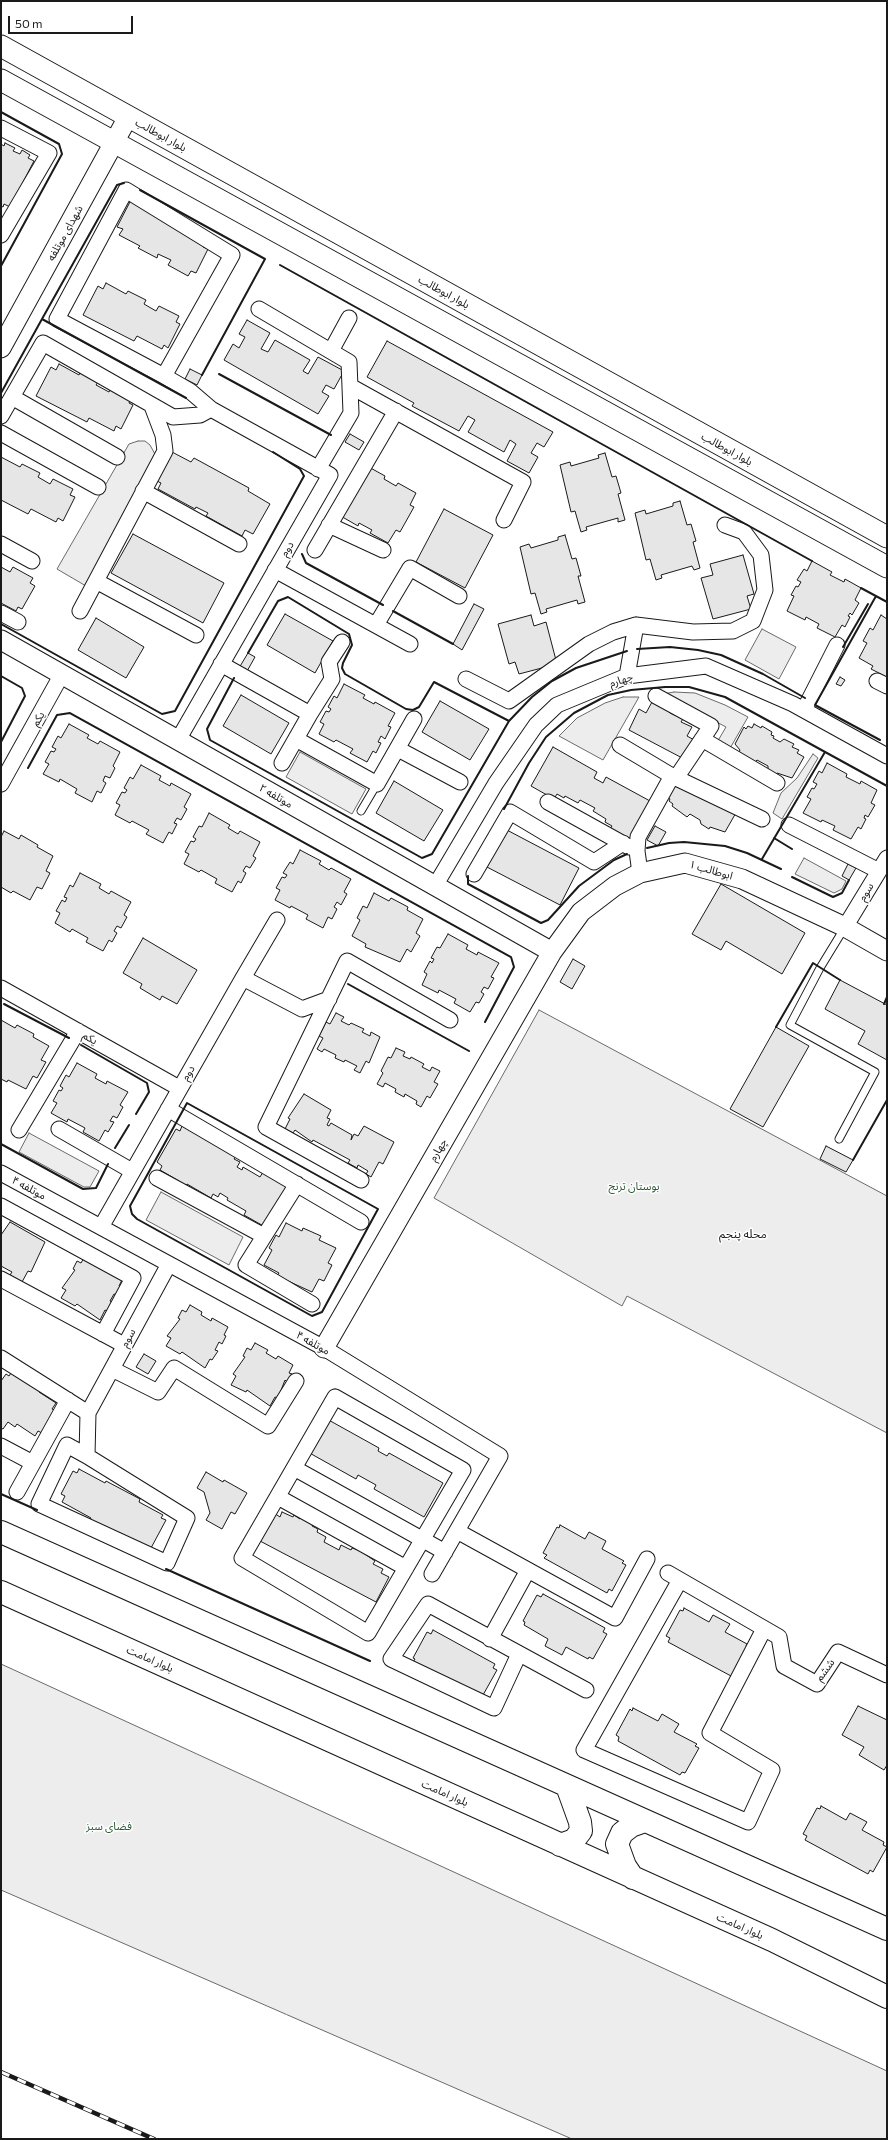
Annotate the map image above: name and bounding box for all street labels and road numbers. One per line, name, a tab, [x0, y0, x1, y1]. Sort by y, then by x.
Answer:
street label: بلوار ابوطالب	[133, 116, 189, 154]
street label: شهدای موتلفه	[44, 203, 86, 263]
street label: بلوار ابوطالب	[416, 273, 472, 311]
street label: بلوار ابوطالب	[699, 430, 755, 468]
street label: دوم	[277, 539, 297, 559]
street label: چهارم	[607, 670, 635, 690]
street label: یکم	[29, 709, 47, 729]
street label: موتلفه ۲	[257, 781, 295, 811]
street label: ابوطالب ۱	[688, 857, 734, 883]
street label: سوم	[855, 880, 877, 904]
street label: یکم	[80, 1029, 100, 1047]
street label: دوم	[178, 1063, 198, 1083]
street label: چهارم	[426, 1136, 450, 1164]
street label: موتلفه ۴	[10, 1174, 48, 1202]
street label: سوم	[118, 1326, 138, 1350]
street label: موتلفه ۴	[294, 1328, 332, 1358]
street label: بلوار امامت	[125, 1643, 175, 1675]
street label: ششم	[813, 1656, 837, 1684]
street label: بلوار امامت	[420, 1777, 470, 1809]
street label: بلوار امامت	[715, 1910, 765, 1942]

